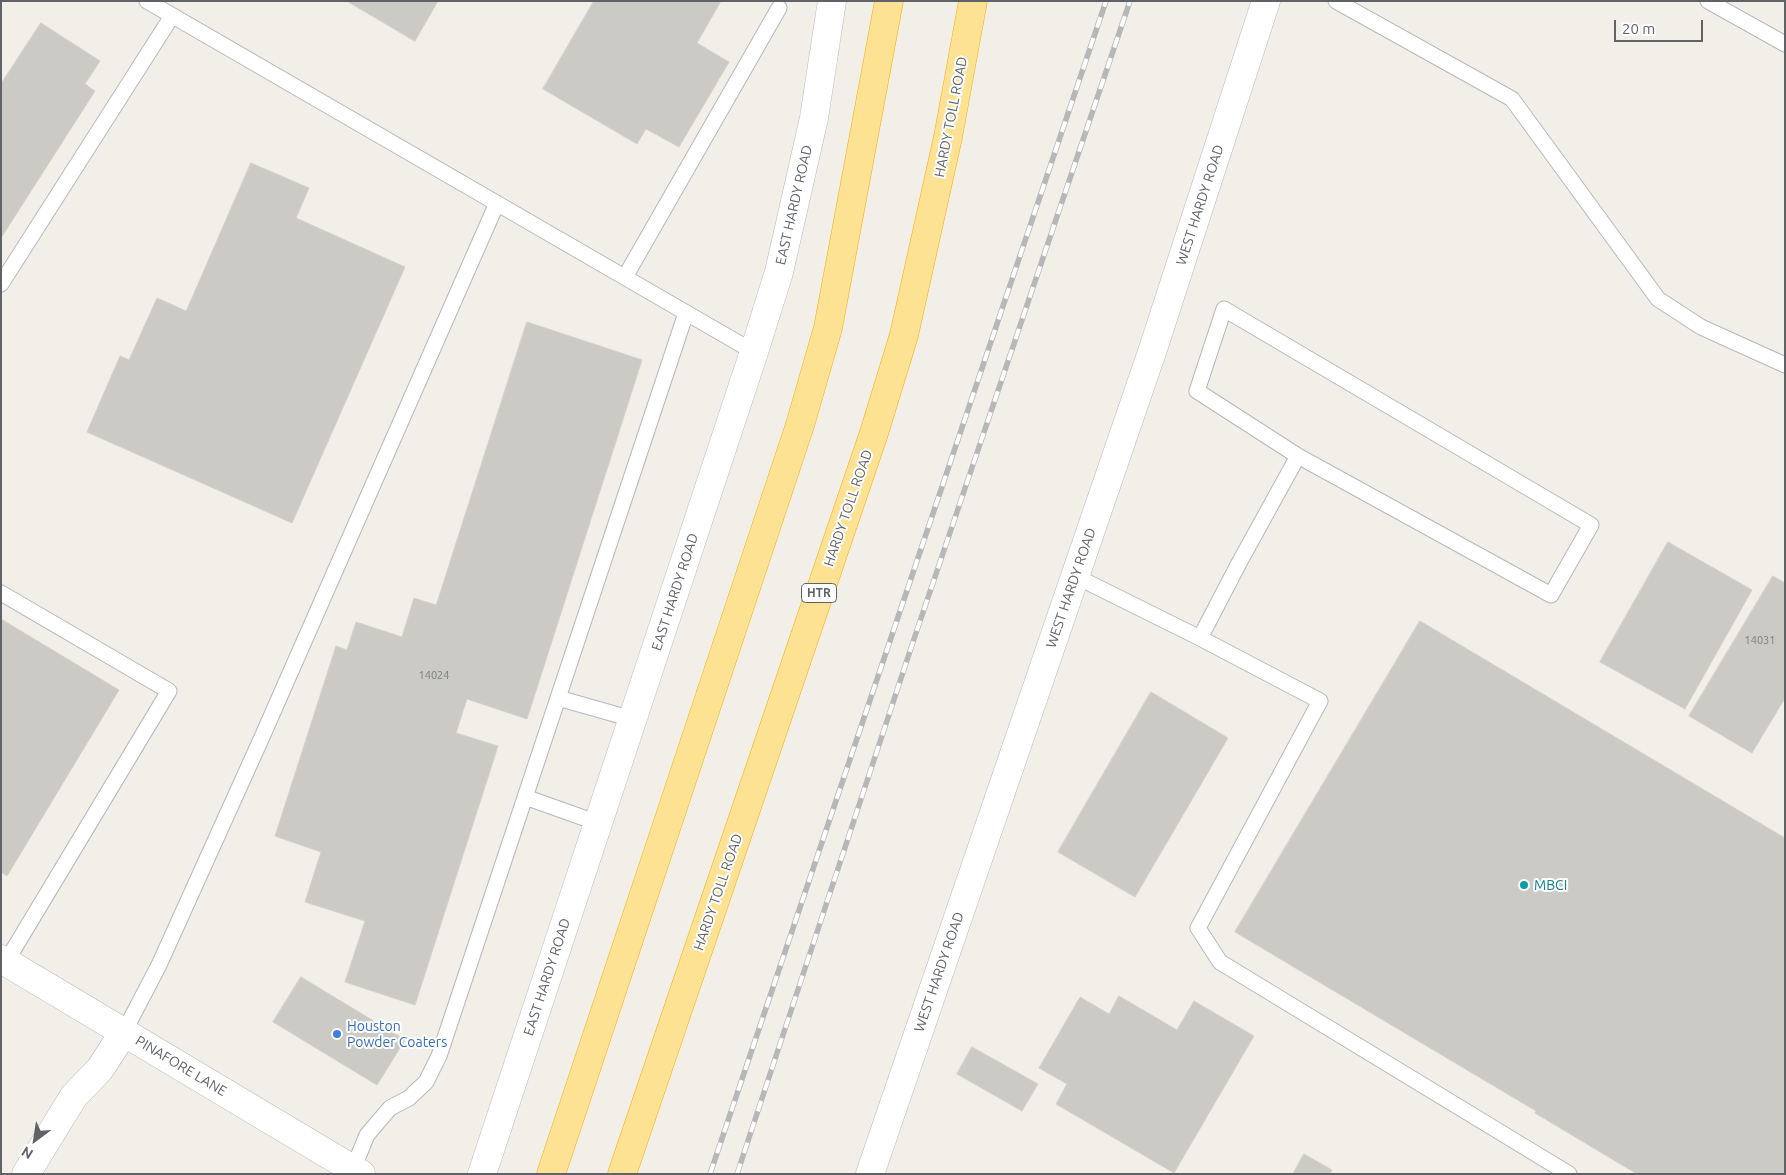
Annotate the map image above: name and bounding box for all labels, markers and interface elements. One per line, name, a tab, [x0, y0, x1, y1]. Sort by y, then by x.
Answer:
scale bar	[1616, 10, 1705, 42]
text: 20 m	[1622, 20, 1655, 37]
street label: HARDY TOLL ROAD	[931, 55, 971, 179]
street label: EAST HARDY ROAD	[772, 143, 816, 267]
street label: WEST HARDY ROAD	[1173, 143, 1227, 267]
street label: HARDY TOLL ROAD	[820, 447, 876, 569]
street label: WEST HARDY ROAD	[1043, 526, 1099, 650]
street label: EAST HARDY ROAD	[648, 531, 702, 653]
road number: HTR	[802, 584, 836, 602]
house number: 14031	[1744, 633, 1776, 647]
house number: 14024	[418, 668, 450, 682]
street label: HARDY TOLL ROAD	[690, 831, 746, 953]
place label: MBCI	[1534, 877, 1567, 893]
marker: MBCI	[1518, 879, 1530, 891]
street label: WEST HARDY ROAD	[911, 910, 967, 1034]
street label: EAST HARDY ROAD	[520, 916, 574, 1038]
place label: Houston Powder Coaters	[347, 1018, 447, 1050]
marker: Houston Powder Coaters	[331, 1028, 343, 1040]
street label: PINAFORE LANE	[132, 1032, 230, 1100]
north arrow	[10, 1115, 60, 1165]
text: N	[19, 1143, 36, 1162]

